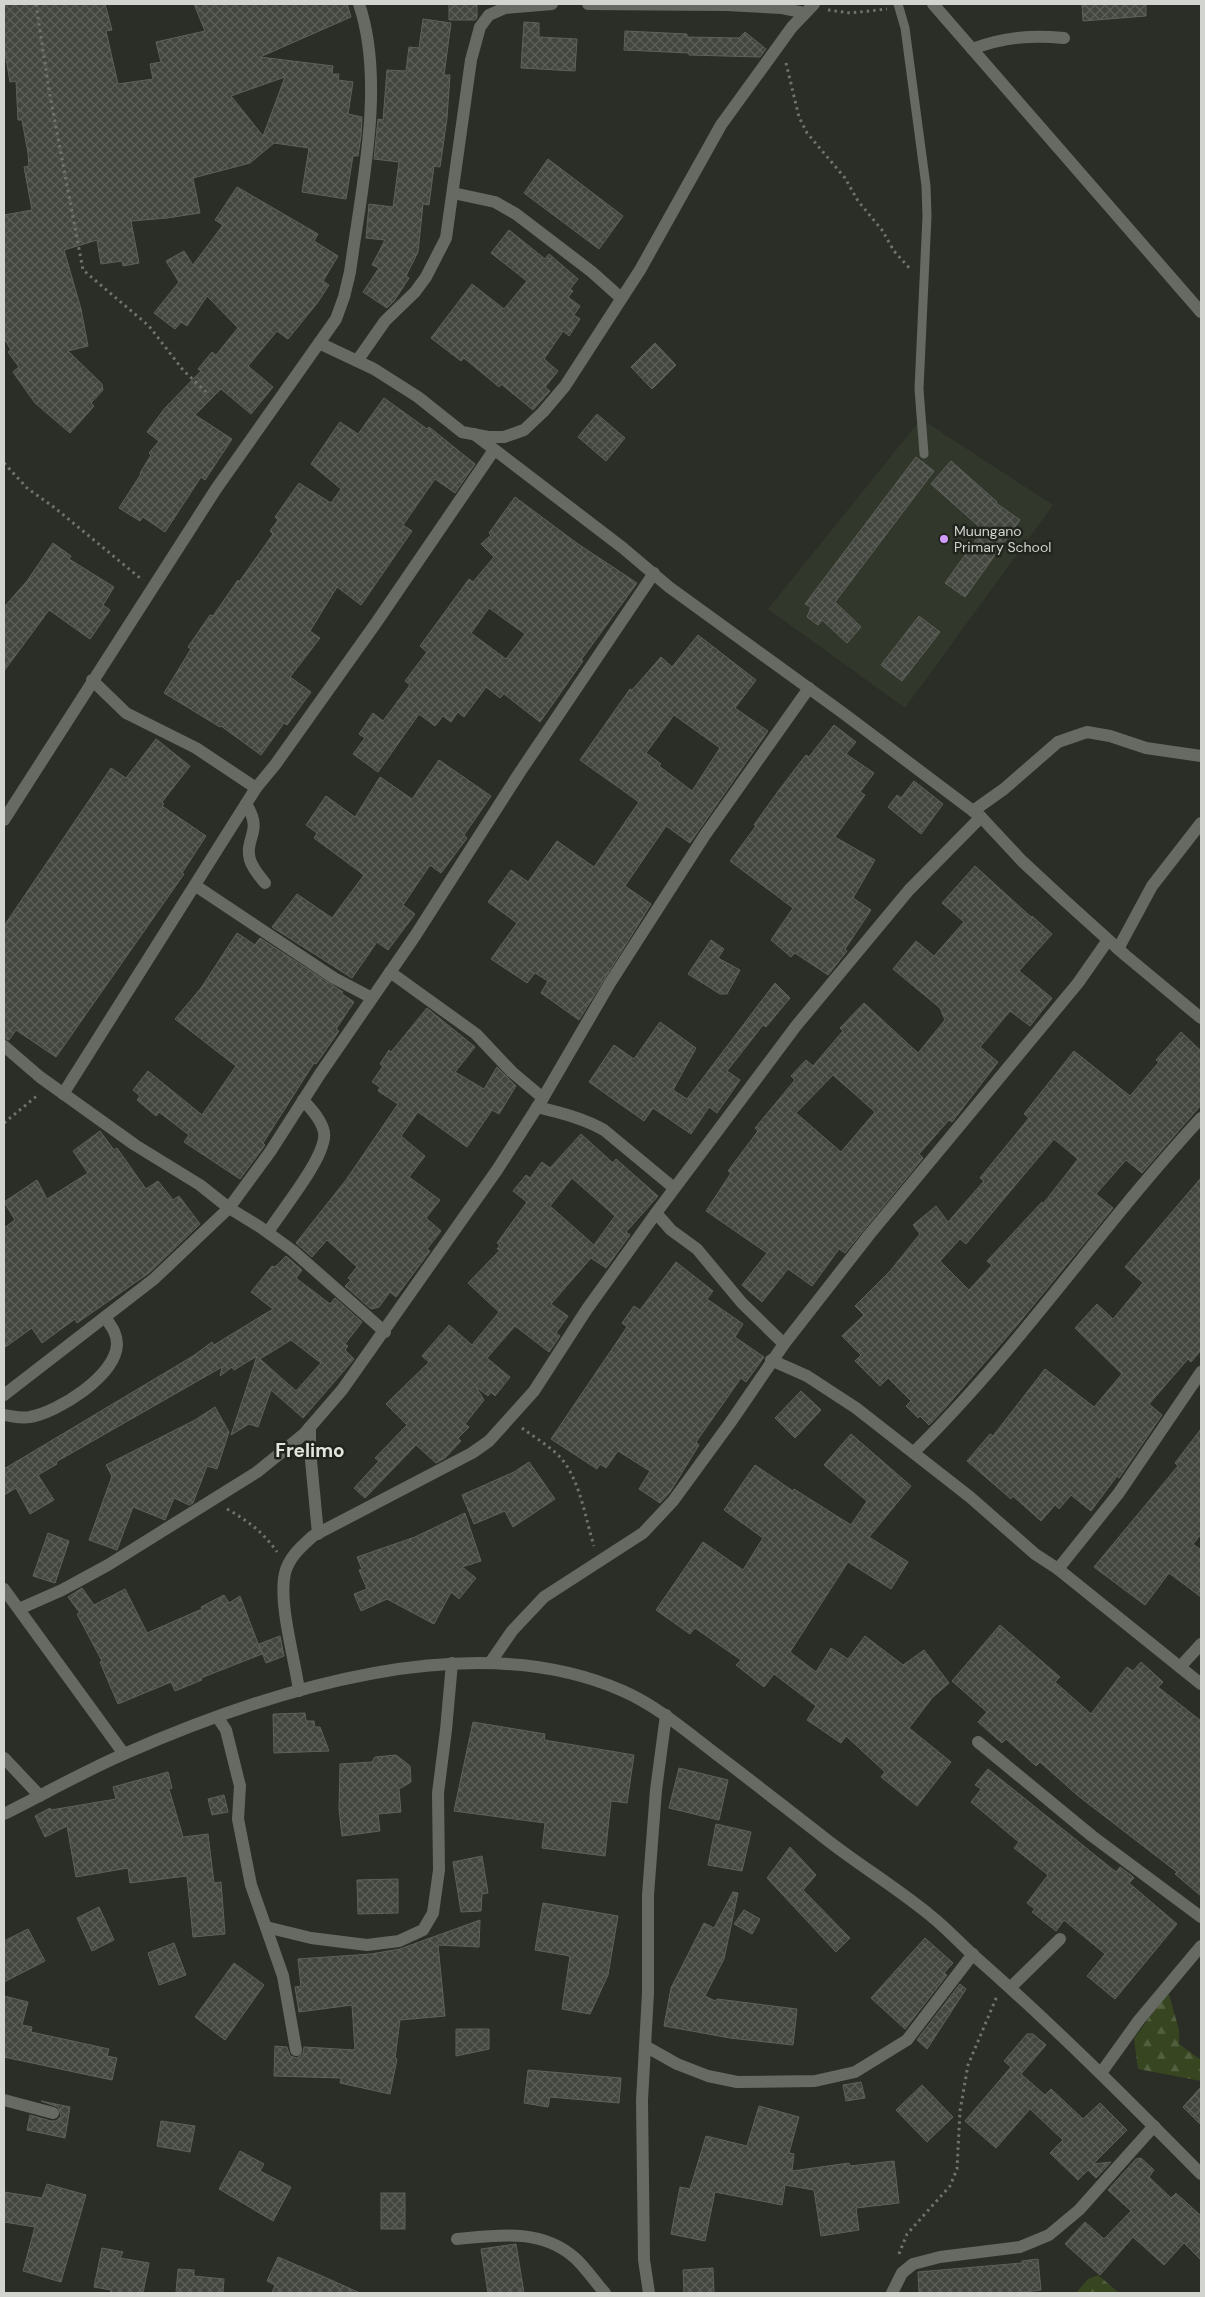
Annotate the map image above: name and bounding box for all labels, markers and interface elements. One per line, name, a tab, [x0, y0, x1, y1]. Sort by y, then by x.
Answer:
place label: Muungano Primary School	[954, 522, 1051, 556]
marker: Muungano Primary School	[938, 533, 950, 545]
district label: Frelimo	[275, 1438, 345, 1463]

